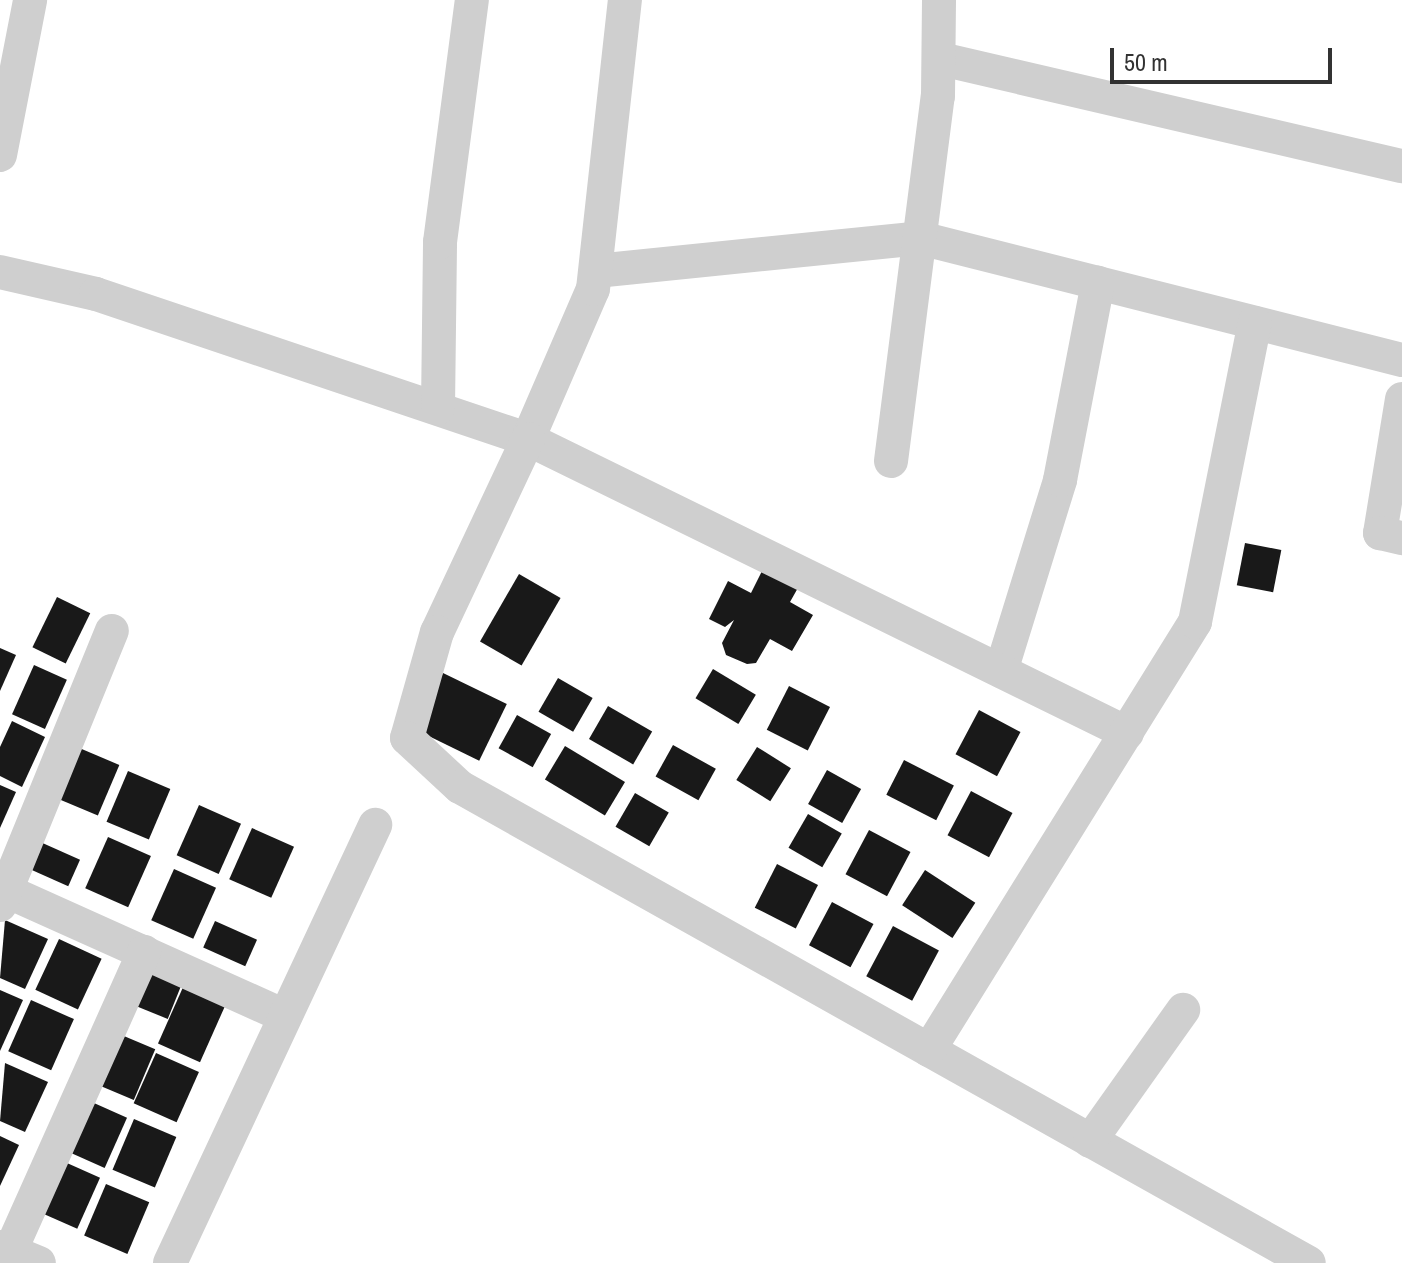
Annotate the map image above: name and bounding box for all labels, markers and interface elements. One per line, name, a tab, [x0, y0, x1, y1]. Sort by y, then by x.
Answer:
scale bar	[1114, 32, 1336, 82]
text: 50 m	[1124, 46, 1168, 78]

